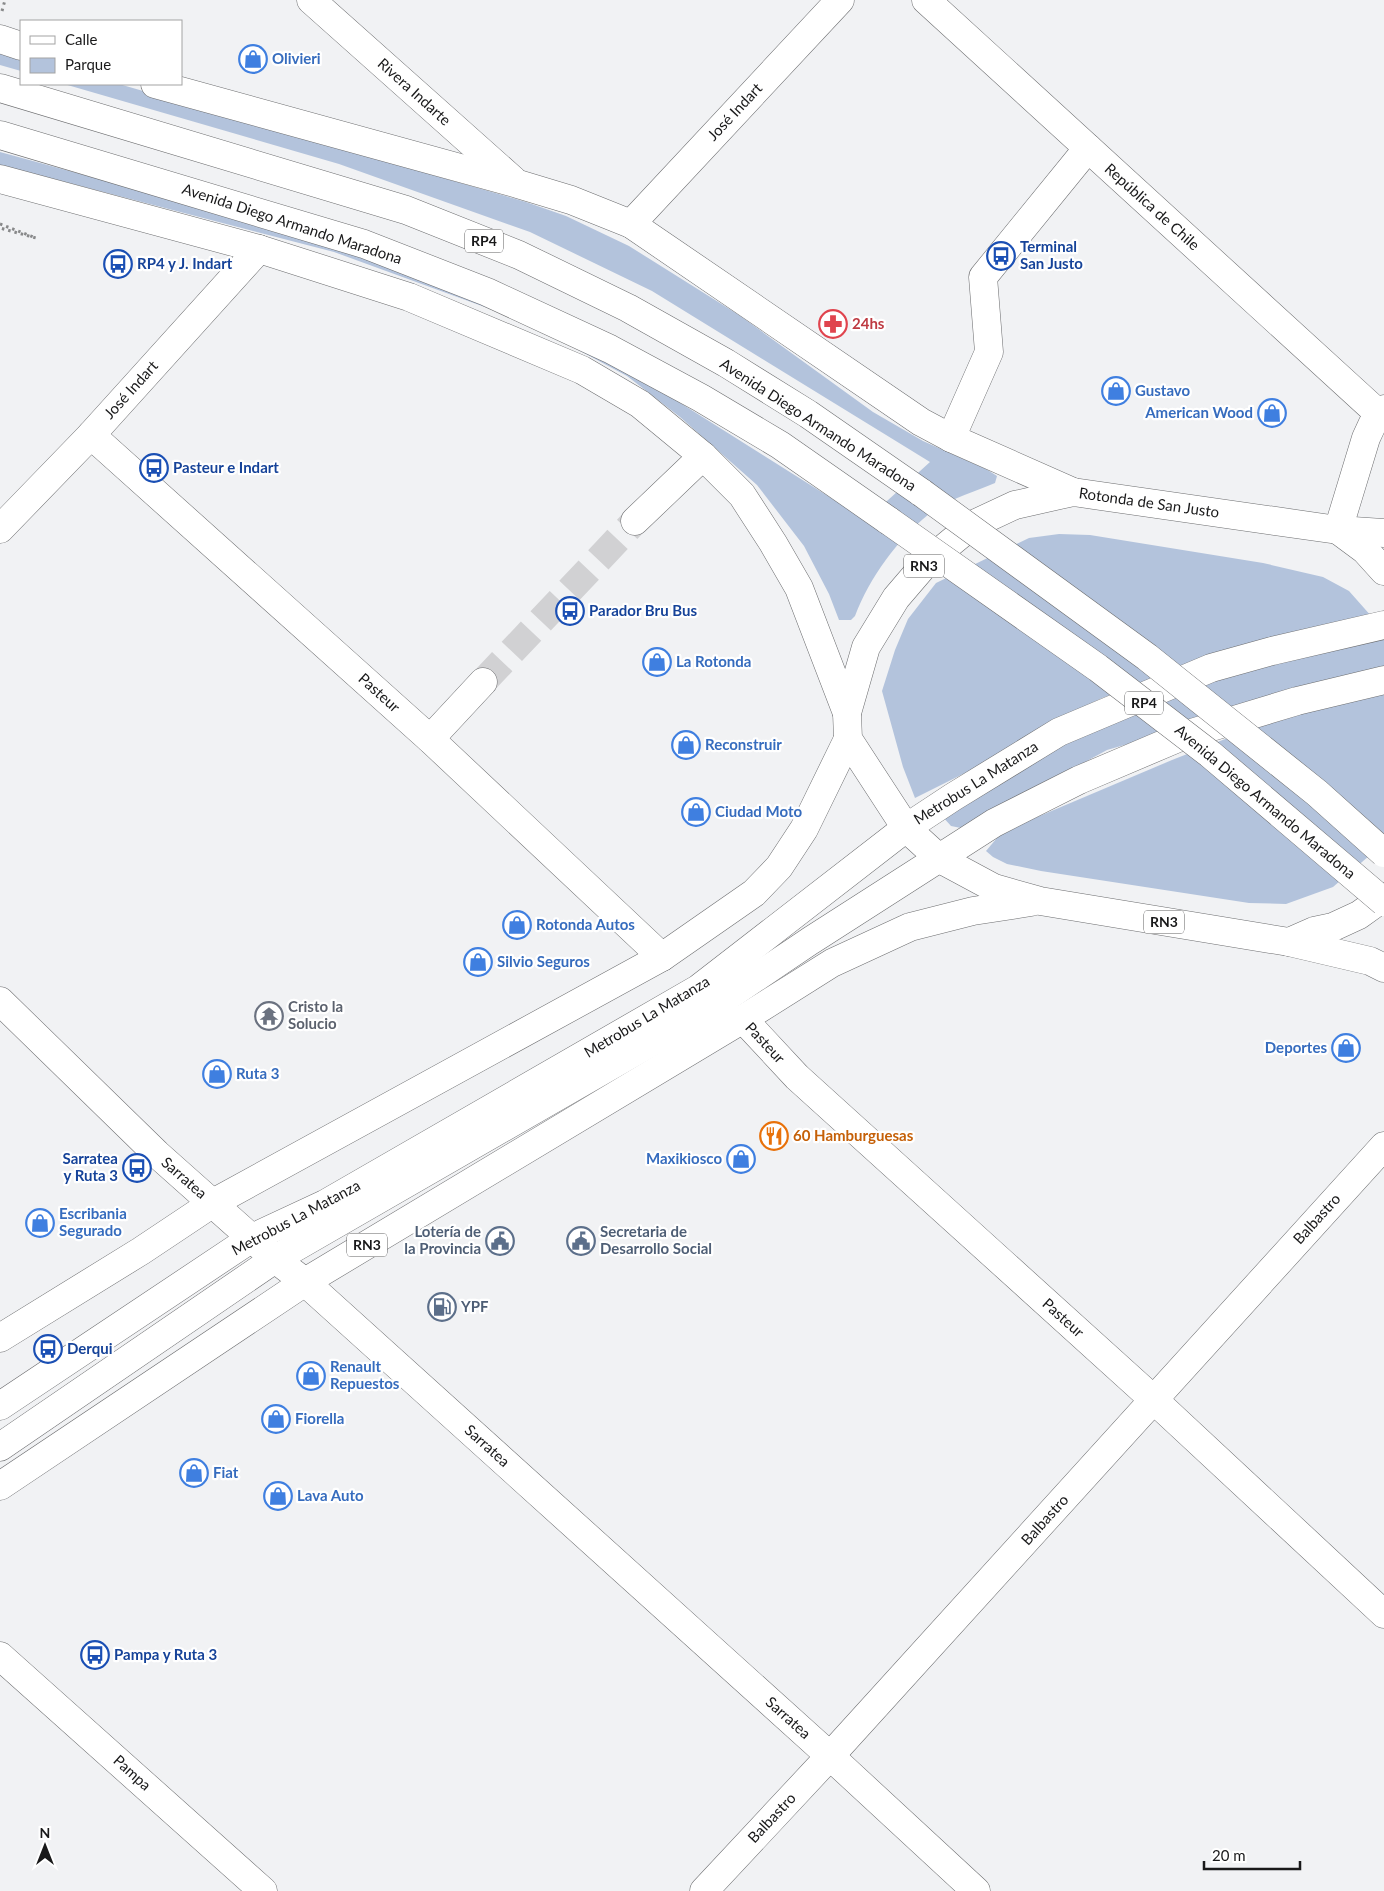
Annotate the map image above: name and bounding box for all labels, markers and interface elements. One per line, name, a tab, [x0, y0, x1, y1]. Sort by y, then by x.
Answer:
legend	[20, 20, 182, 85]
text: Calle	[65, 30, 98, 48]
shop icon: Olivieri	[238, 44, 268, 74]
place label: Olivieri	[272, 49, 321, 67]
street label: Rivera Indarte	[374, 54, 455, 129]
text: Parque	[65, 55, 111, 73]
street label: José Indart	[703, 78, 766, 144]
street label: República de Chile	[1102, 159, 1204, 254]
street label: Avenida Diego Armando Maradona	[180, 179, 405, 267]
road number: RP4	[465, 230, 503, 252]
place label: Terminal San Justo	[1020, 237, 1083, 272]
bus stop icon: Terminal San Justo	[986, 241, 1016, 271]
bus stop icon: RP4 y J. Indart	[103, 249, 133, 279]
place label: RP4 y J. Indart	[137, 254, 233, 272]
pharmacy icon: 24hs	[818, 309, 848, 339]
place label: 24hs	[852, 314, 885, 332]
street label: Avenida Diego Armando Maradona	[717, 354, 920, 494]
street label: José Indart	[99, 356, 161, 422]
shop icon: Gustavo	[1101, 376, 1131, 406]
place label: Gustavo	[1135, 381, 1191, 399]
shop icon: American Wood	[1257, 398, 1287, 428]
place label: American Wood	[1144, 403, 1253, 421]
bus stop icon: Pasteur e Indart	[139, 453, 169, 483]
place label: Pasteur e Indart	[173, 458, 279, 476]
street label: Rotonda de San Justo	[1078, 483, 1220, 521]
road number: RN3	[904, 554, 944, 578]
bus stop icon: Parador Bru Bus	[555, 596, 585, 626]
place label: Parador Bru Bus	[589, 601, 697, 619]
shop icon: La Rotonda	[642, 647, 672, 677]
place label: La Rotonda	[676, 652, 751, 670]
street label: Pasteur	[355, 669, 405, 716]
road number: RP4	[1125, 691, 1163, 714]
street label: Avenida Diego Armando Maradona	[1172, 720, 1360, 882]
shop icon: Reconstruir	[671, 730, 701, 760]
place label: Reconstruir	[705, 735, 782, 753]
street label: Metrobus La Matanza	[910, 737, 1041, 828]
shop icon: Ciudad Moto	[681, 797, 711, 827]
place label: Ciudad Moto	[715, 802, 802, 820]
shop icon: Rotonda Autos	[502, 910, 532, 940]
road number: RN3	[1144, 910, 1184, 934]
place label: Rotonda Autos	[536, 915, 635, 933]
shop icon: Silvio Seguros	[463, 947, 493, 977]
place label: Silvio Seguros	[497, 952, 590, 970]
street label: Metrobus La Matanza	[580, 972, 712, 1061]
place label: Cristo la Solucio	[288, 997, 343, 1032]
temple icon: Cristo la Solucio	[254, 1001, 284, 1031]
street label: Pasteur	[742, 1018, 790, 1067]
shop icon: Deportes	[1331, 1033, 1361, 1063]
place label: Deportes	[1265, 1038, 1327, 1056]
shop icon: Ruta 3	[202, 1059, 232, 1089]
place label: Ruta 3	[236, 1064, 279, 1082]
restaurant icon: 60 Hamburguesas	[759, 1121, 789, 1151]
place label: 60 Hamburguesas	[793, 1126, 914, 1144]
shop icon: Maxikiosco	[726, 1144, 756, 1174]
place label: Sarratea y Ruta 3	[63, 1149, 118, 1184]
place label: Maxikiosco	[646, 1149, 722, 1167]
bus stop icon: Sarratea y Ruta 3	[122, 1153, 152, 1183]
street label: Sarratea	[158, 1153, 211, 1202]
street label: Metrobus La Matanza	[228, 1176, 363, 1259]
street label: Balbastro	[1289, 1189, 1344, 1247]
place label: Escribania Segurado	[59, 1204, 127, 1239]
shop icon: Escribania Segurado	[25, 1208, 55, 1238]
place label: Lotería de la Provincia	[404, 1222, 481, 1257]
place label: Secretaria de Desarrollo Social	[600, 1222, 712, 1257]
public building icon: Lotería de la Provincia	[485, 1226, 515, 1256]
public building icon: Secretaria de Desarrollo Social	[566, 1226, 596, 1256]
road number: RN3	[347, 1234, 387, 1256]
fuel station icon: YPF	[427, 1292, 457, 1322]
street label: Pasteur	[1039, 1294, 1089, 1341]
place label: YPF	[460, 1297, 489, 1315]
bus stop icon: Derqui	[33, 1334, 63, 1364]
place label: Derqui	[67, 1339, 113, 1357]
place label: Renault Repuestos	[330, 1357, 400, 1392]
shop icon: Renault Repuestos	[296, 1361, 326, 1391]
shop icon: Fiorella	[261, 1404, 291, 1434]
place label: Fiorella	[295, 1409, 344, 1427]
street label: Sarratea	[461, 1420, 514, 1470]
shop icon: Fiat	[179, 1458, 209, 1488]
place label: Fiat	[213, 1463, 239, 1481]
shop icon: Lava Auto	[263, 1481, 293, 1511]
place label: Lava Auto	[297, 1486, 364, 1504]
street label: Balbastro	[1017, 1490, 1072, 1548]
bus stop icon: Pampa y Ruta 3	[80, 1640, 110, 1670]
place label: Pampa y Ruta 3	[114, 1645, 217, 1663]
street label: Sarratea	[762, 1692, 815, 1742]
street label: Pampa	[110, 1751, 155, 1794]
street label: Balbastro	[744, 1789, 799, 1846]
north arrow	[20, 1821, 70, 1871]
text: N	[40, 1824, 50, 1841]
scale bar	[1204, 1838, 1300, 1870]
text: 20 m	[1212, 1846, 1246, 1864]

